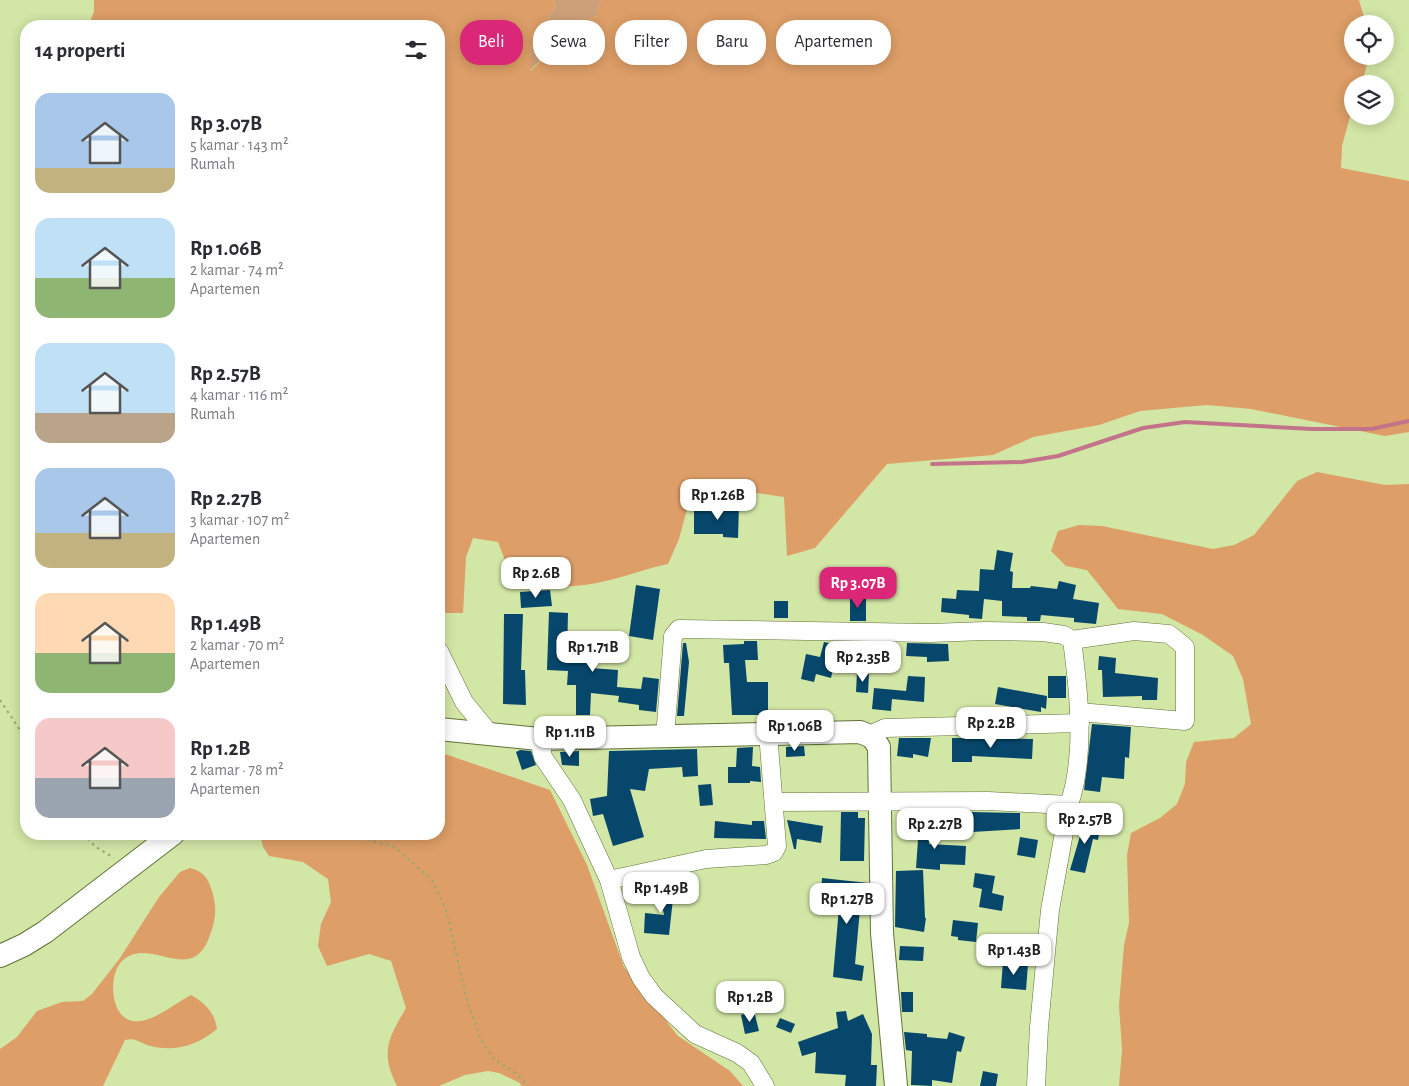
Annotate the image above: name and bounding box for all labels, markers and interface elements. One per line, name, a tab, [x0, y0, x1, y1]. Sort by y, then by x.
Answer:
map controls	[1344, 15, 1394, 125]
button: locate	[1344, 15, 1394, 65]
chip: Beli	[460, 20, 523, 65]
chip: Sewa	[533, 20, 605, 65]
chip: Filter	[615, 20, 687, 65]
chip: Baru	[697, 20, 766, 65]
chip: Apartemen	[776, 20, 891, 65]
icon: filters	[402, 36, 430, 64]
text: 14 properti	[35, 40, 126, 61]
button: layers	[1344, 75, 1394, 125]
icon: home	[75, 113, 135, 173]
text: Rp 3.07B	[190, 113, 262, 134]
text: 5 kamar · 143 m²	[190, 137, 289, 153]
text: Rumah	[190, 156, 235, 172]
icon: home	[75, 238, 135, 298]
text: Rp 1.06B	[190, 238, 262, 259]
text: 2 kamar · 74 m²	[190, 262, 284, 278]
text: Apartemen	[190, 281, 260, 297]
icon: home	[75, 363, 135, 423]
text: Rp 2.57B	[190, 363, 261, 384]
text: 4 kamar · 116 m²	[190, 387, 288, 403]
text: Rumah	[190, 406, 235, 422]
pin: Rp 1.26B	[666, 478, 770, 521]
text: Rp 1.26B	[691, 487, 745, 503]
icon: home	[75, 488, 135, 548]
text: Rp 2.27B	[190, 488, 262, 509]
text: 3 kamar · 107 m²	[190, 512, 289, 528]
text: Apartemen	[190, 531, 260, 547]
pin: Rp 2.6B	[490, 556, 582, 599]
text: Rp 2.6B	[512, 565, 560, 581]
pin: Rp 3.07B	[806, 566, 910, 609]
text: Rp 3.07B	[831, 575, 885, 591]
icon: home	[75, 613, 135, 673]
text: Rp 1.49B	[190, 613, 261, 634]
pin: Rp 1.71B	[541, 630, 645, 673]
text: 2 kamar · 70 m²	[190, 637, 284, 653]
text: Rp 1.71B	[567, 639, 619, 655]
pin: Rp 2.35B	[811, 640, 915, 683]
text: Rp 2.35B	[836, 649, 890, 665]
text: Apartemen	[190, 656, 260, 672]
pin: Rp 2.2B	[945, 706, 1037, 749]
pin: Rp 1.06B	[743, 710, 847, 752]
text: Rp 2.2B	[967, 715, 1015, 731]
pin: Rp 1.11B	[518, 716, 622, 758]
text: Rp 1.06B	[768, 718, 822, 734]
text: Rp 1.11B	[545, 724, 595, 740]
icon: home	[75, 738, 135, 798]
text: Rp 1.2B	[190, 738, 250, 759]
text: 2 kamar · 78 m²	[190, 762, 284, 778]
text: Apartemen	[190, 781, 260, 797]
pin: Rp 2.57B	[1033, 802, 1137, 845]
pin: Rp 2.27B	[883, 808, 987, 850]
text: Rp 2.57B	[1058, 811, 1112, 827]
text: Rp 2.27B	[908, 816, 962, 832]
pin: Rp 1.49B	[609, 872, 713, 914]
text: Rp 1.49B	[634, 880, 688, 896]
pin: Rp 1.27B	[795, 882, 899, 925]
text: Rp 1.27B	[821, 891, 873, 907]
pin: Rp 1.43B	[962, 934, 1066, 976]
text: Rp 1.43B	[987, 942, 1041, 958]
pin: Rp 1.2B	[704, 980, 796, 1023]
text: Rp 1.2B	[727, 989, 773, 1005]

